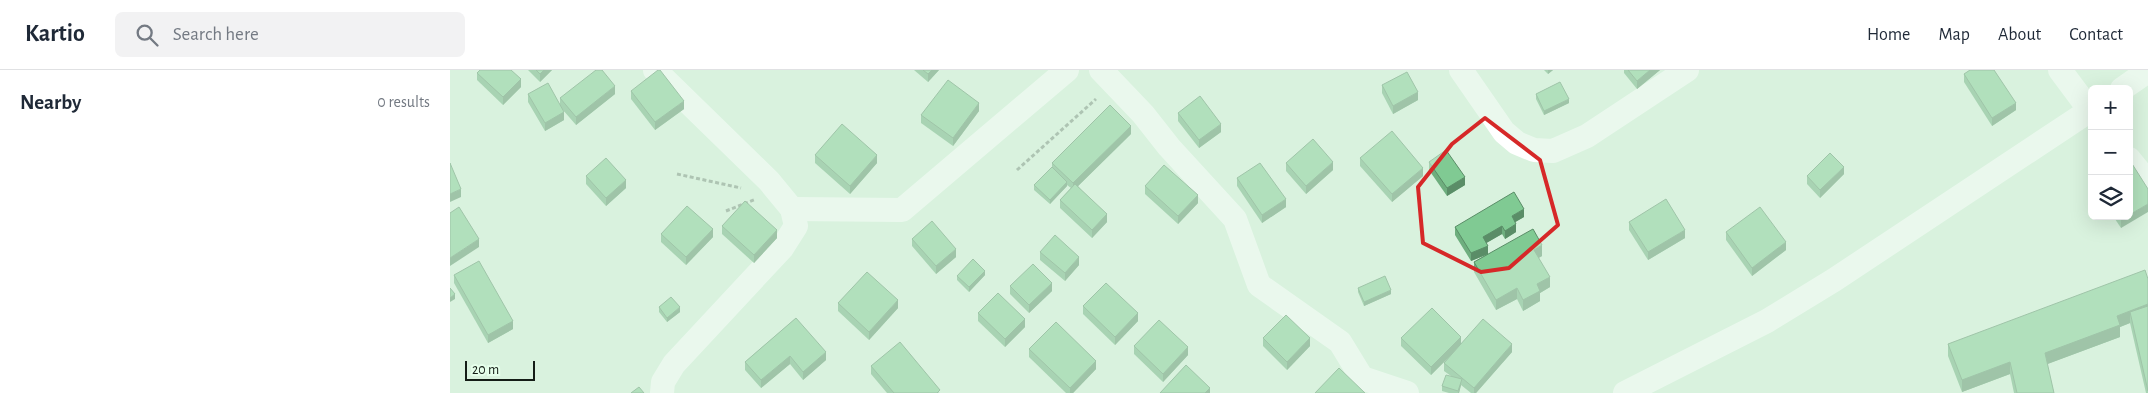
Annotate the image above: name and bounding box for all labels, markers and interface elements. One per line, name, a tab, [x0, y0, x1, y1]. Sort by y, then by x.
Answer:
search box	[115, 12, 465, 57]
icon: search	[133, 21, 161, 49]
text: Kartio	[25, 22, 85, 46]
text: Search here	[173, 25, 259, 44]
text: Home	[1867, 26, 1910, 44]
text: Map	[1938, 26, 1970, 44]
text: About	[1998, 26, 2041, 44]
text: Contact	[2069, 26, 2123, 44]
map controls	[2088, 85, 2133, 220]
button: +	[2088, 85, 2133, 130]
text: Nearby	[20, 92, 81, 113]
text: 0 results	[377, 94, 430, 110]
button: −	[2088, 130, 2133, 175]
button: layers	[2088, 175, 2133, 220]
scale bar	[465, 358, 535, 381]
text: 20 m	[472, 363, 499, 377]

